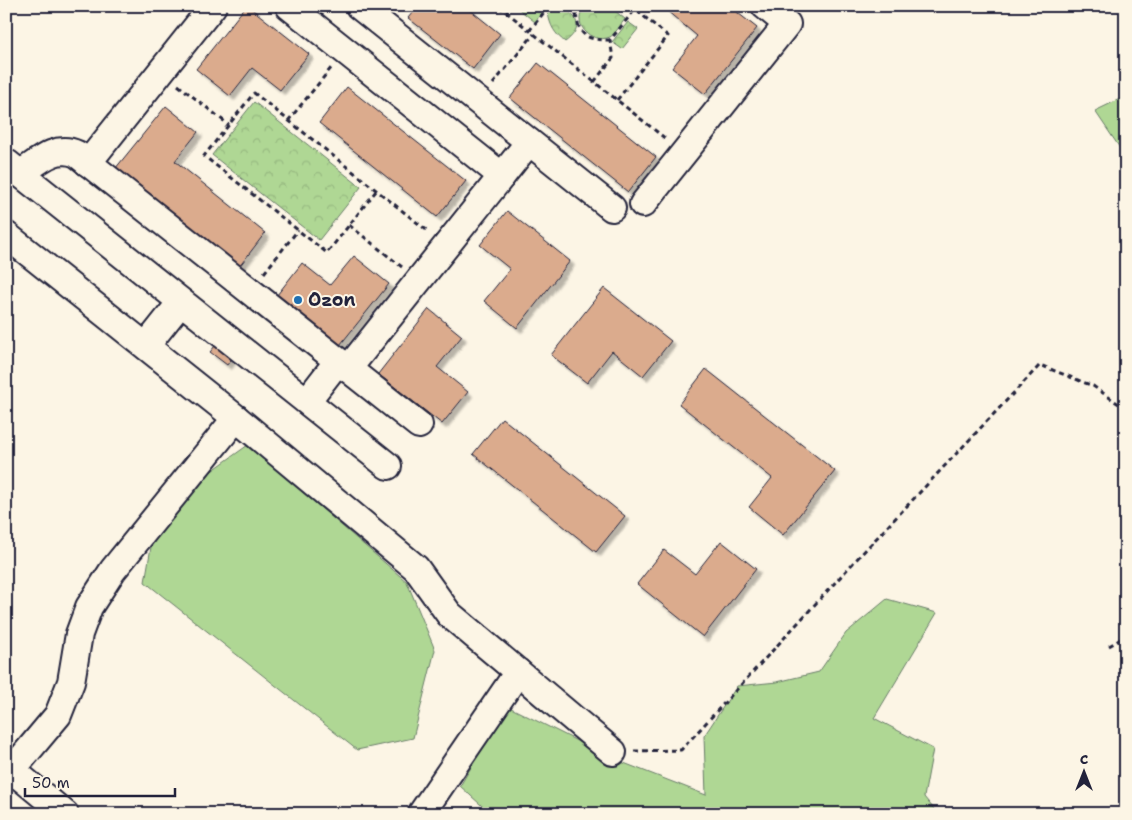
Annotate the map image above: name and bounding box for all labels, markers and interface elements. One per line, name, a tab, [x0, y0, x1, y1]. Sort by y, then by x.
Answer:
place label: Ozon	[308, 288, 355, 312]
marker: Ozon	[292, 294, 304, 306]
north arrow	[1060, 748, 1110, 798]
text: С	[1080, 750, 1088, 768]
scale bar	[25, 765, 175, 797]
text: 50 m	[32, 773, 70, 793]

